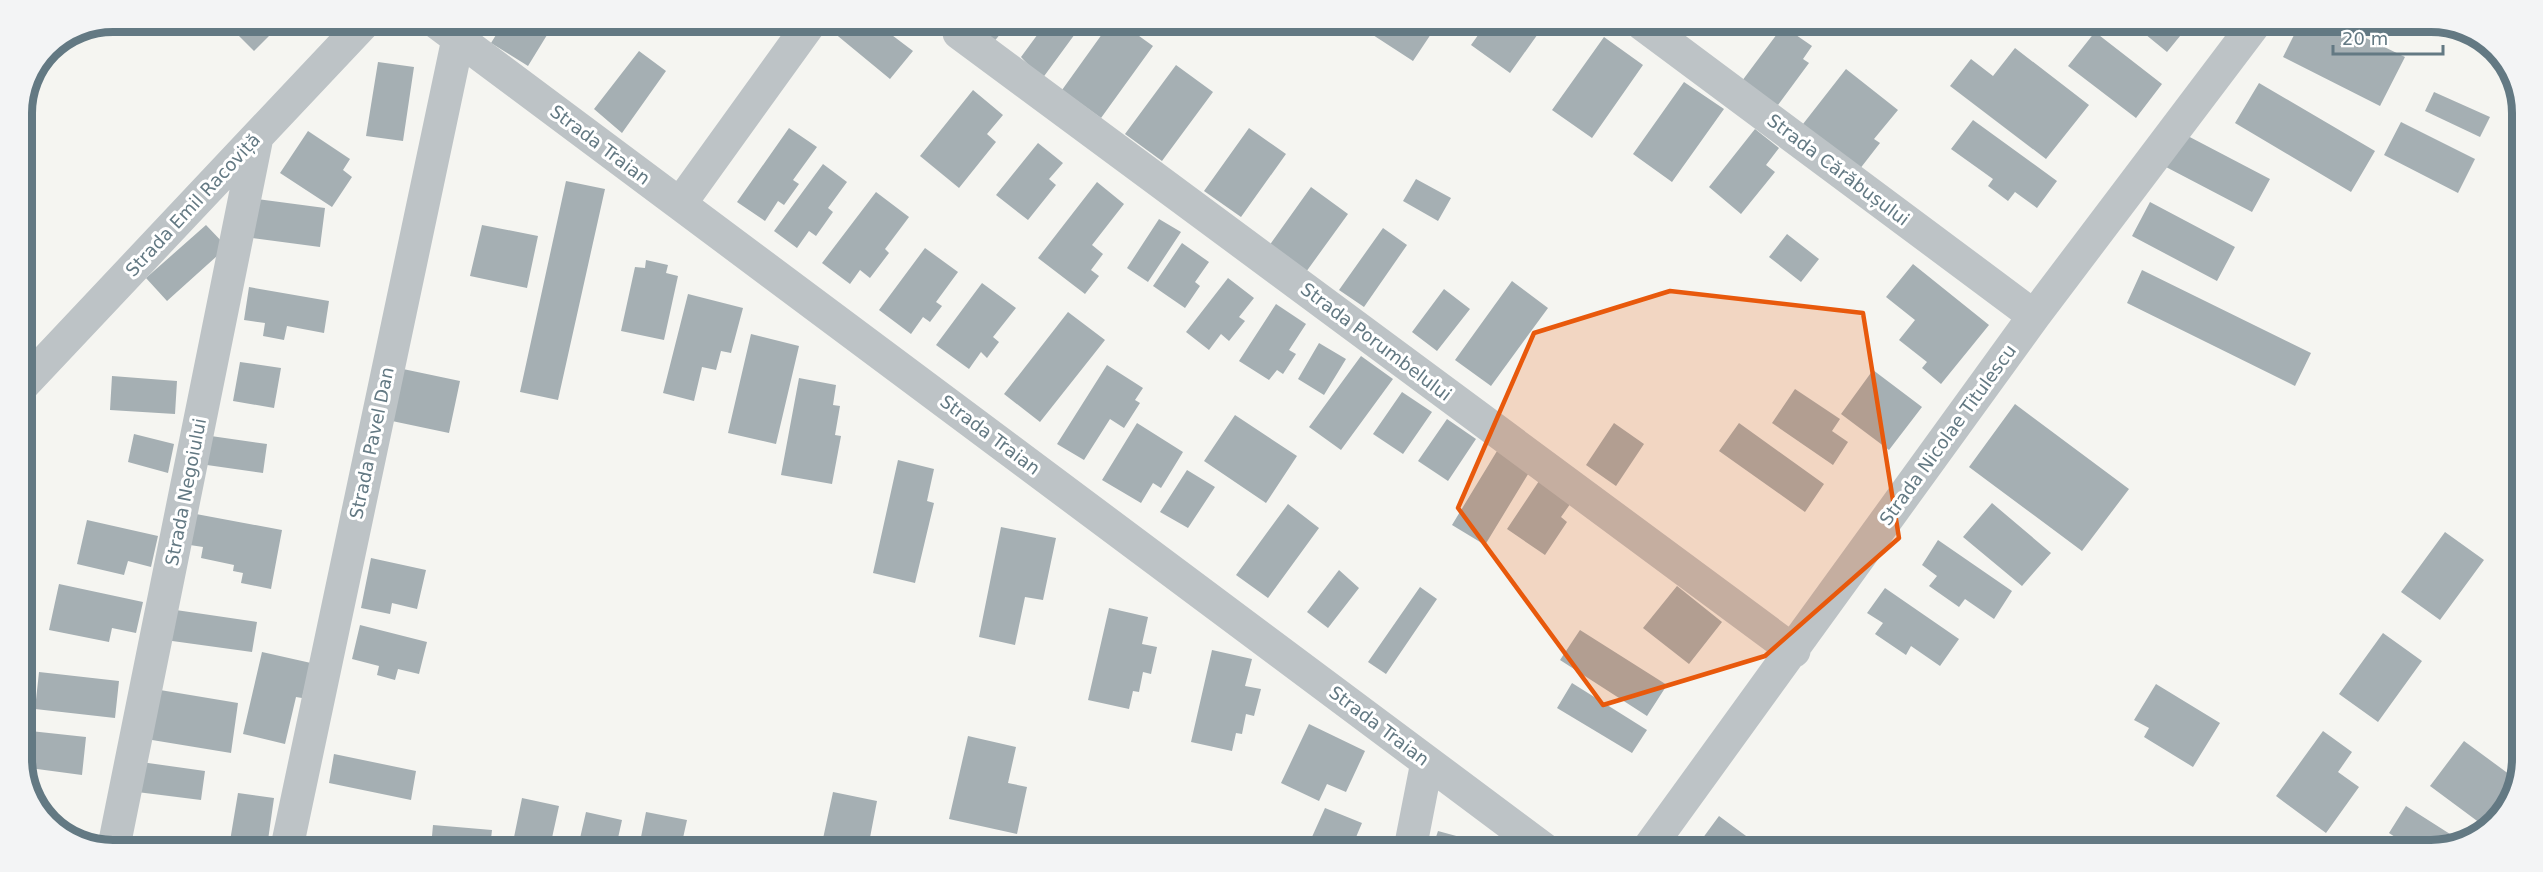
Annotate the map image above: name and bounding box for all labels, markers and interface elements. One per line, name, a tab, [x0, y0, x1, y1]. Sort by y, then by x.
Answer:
scale bar	[2333, 18, 2442, 56]
text: 20 m	[2342, 28, 2388, 49]
street label: Strada Traian	[546, 100, 654, 189]
street label: Strada Cărăbușului	[1763, 109, 1913, 230]
street label: Strada Emil Racoviță	[121, 129, 264, 280]
street label: Strada Porumbelului	[1297, 278, 1456, 405]
street label: Strada Nicolae Titulescu	[1875, 340, 2020, 529]
street label: Strada Pavel Dan	[345, 365, 398, 521]
street label: Strada Traian	[936, 390, 1044, 479]
street label: Strada Negoiului	[161, 416, 210, 567]
street label: Strada Traian	[1325, 681, 1433, 770]

